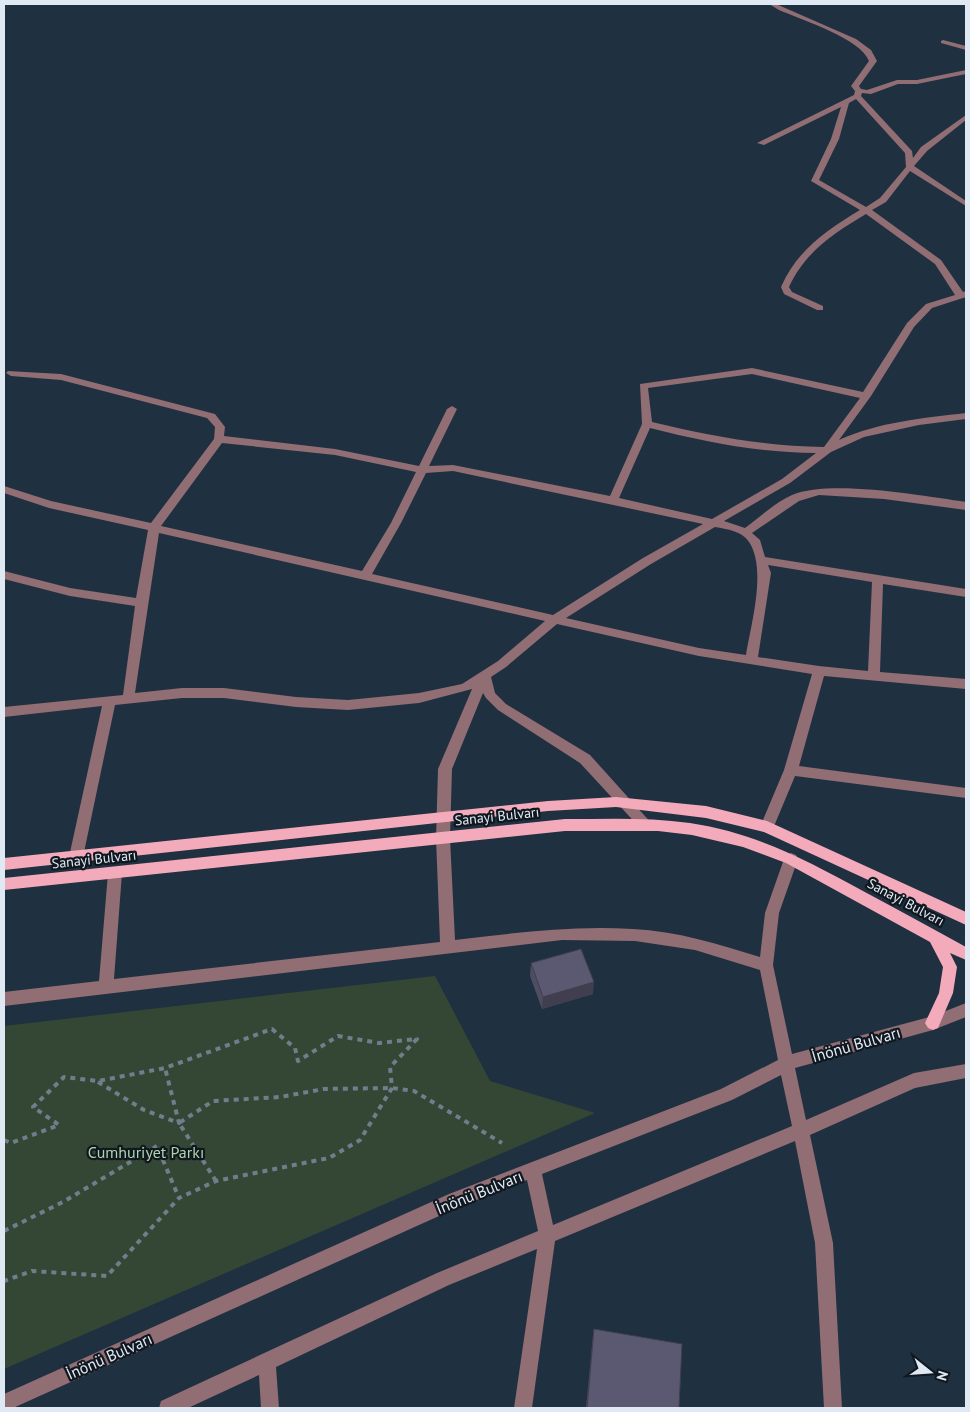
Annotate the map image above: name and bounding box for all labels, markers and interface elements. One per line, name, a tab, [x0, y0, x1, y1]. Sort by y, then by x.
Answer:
street label: Sanayi Bulvarı	[454, 803, 540, 829]
street label: Sanayi Bulvarı	[51, 846, 137, 872]
street label: Sanayi Bulvarı	[864, 874, 948, 930]
street label: İnönü Bulvarı	[809, 1022, 903, 1066]
park label: Cumhuriyet Parkı	[88, 1142, 204, 1162]
street label: İnönü Bulvarı	[433, 1166, 525, 1218]
street label: İnönü Bulvarı	[63, 1328, 155, 1384]
north arrow	[905, 1347, 955, 1397]
text: N	[932, 1369, 952, 1383]

